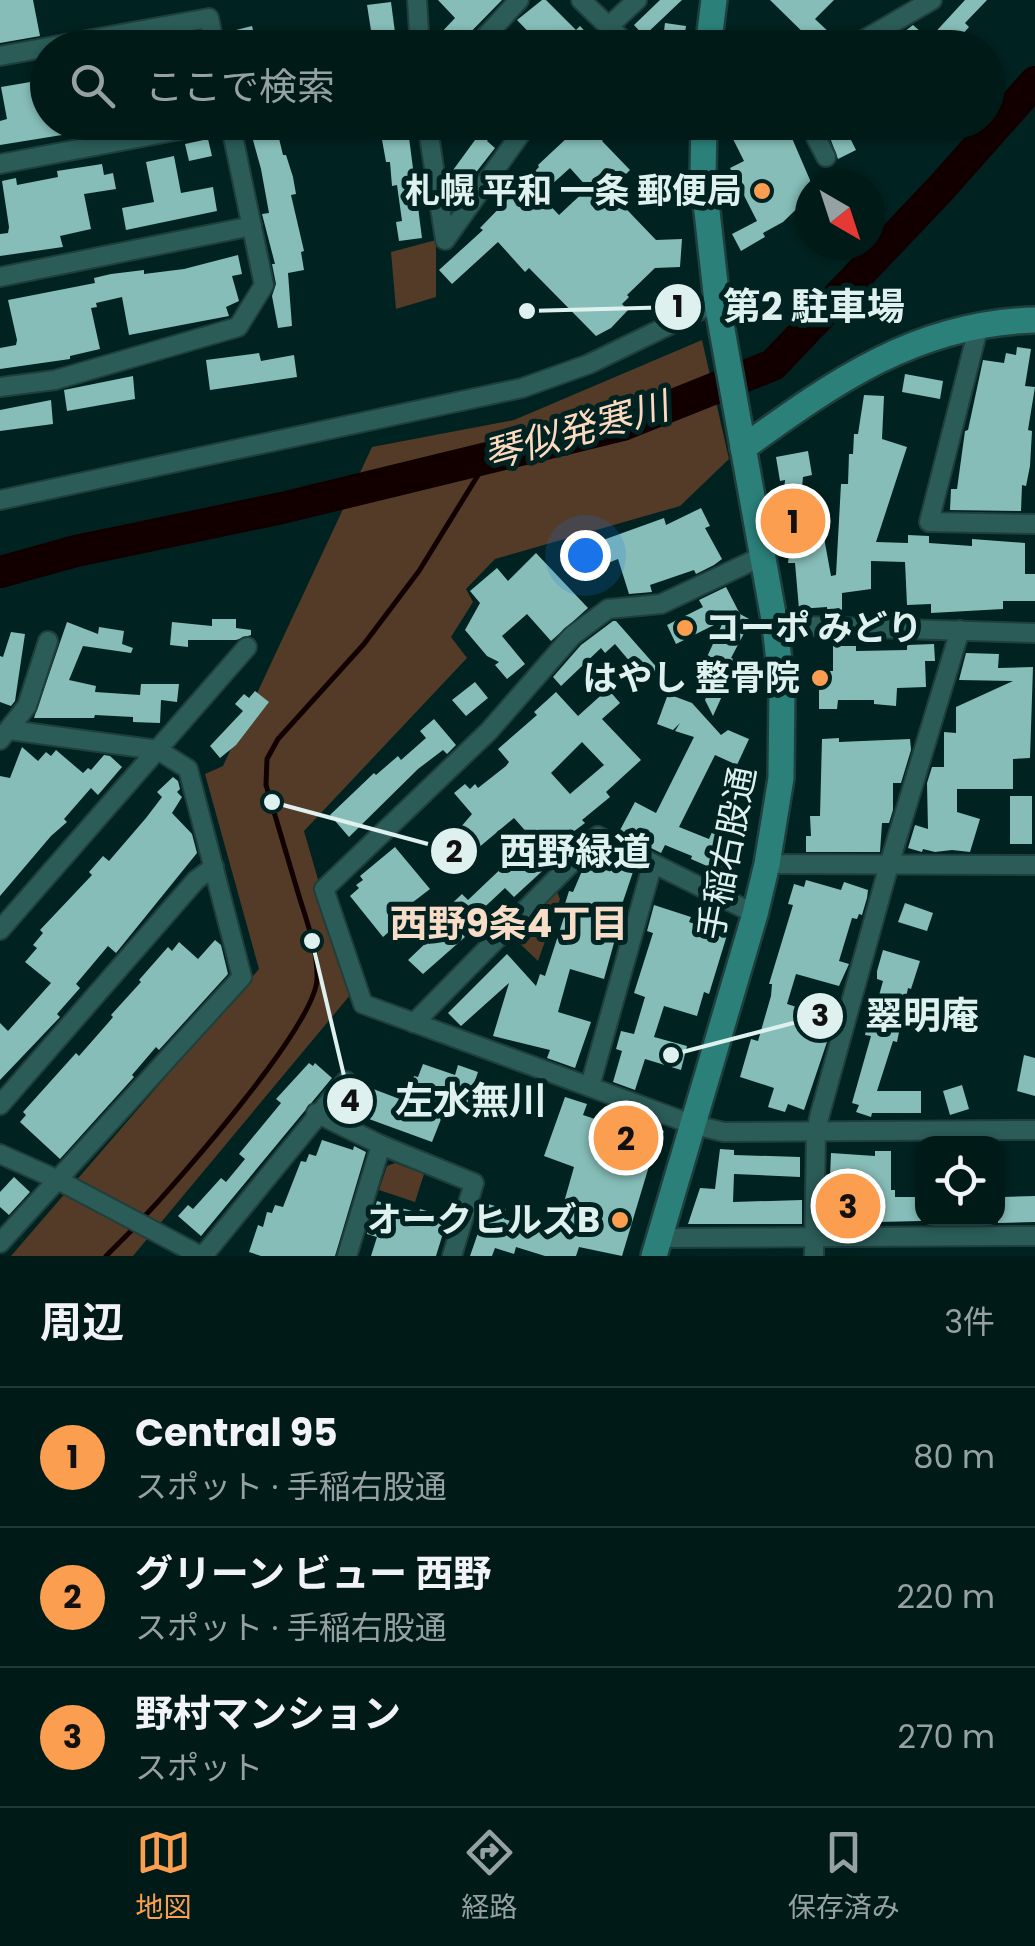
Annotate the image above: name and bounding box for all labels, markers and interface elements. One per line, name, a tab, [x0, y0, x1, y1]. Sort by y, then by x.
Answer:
search box	[30, 30, 1005, 140]
icon: search	[65, 58, 120, 113]
text: ここで検索	[145, 60, 335, 113]
place label: 札幌 平和 一条 郵便局	[405, 166, 742, 215]
north arrow	[795, 170, 885, 260]
marker: 札幌 平和 一条 郵便局	[751, 180, 773, 202]
callout: 第2 駐車場	[653, 273, 925, 341]
text: 第2 駐車場	[723, 280, 905, 333]
text: 1	[672, 285, 684, 328]
water label: 琴似発寒川	[477, 378, 678, 482]
pin: 1	[760, 484, 826, 558]
your location	[560, 530, 611, 581]
place label: コーポ みどり	[705, 603, 922, 652]
marker: コーポ みどり	[674, 617, 696, 639]
place label: はやし 整骨院	[583, 653, 800, 702]
marker: はやし 整骨院	[809, 667, 831, 689]
street label: 手稲右股通	[686, 762, 767, 943]
callout: 西野緑道	[429, 817, 671, 885]
text: 西野緑道	[499, 825, 651, 878]
text: 2	[445, 830, 463, 873]
district label: 西野9条4丁目	[389, 897, 629, 950]
callout: 翠明庵	[795, 982, 999, 1050]
text: 翠明庵	[865, 989, 979, 1042]
text: 3	[811, 994, 829, 1037]
callout: 左水無川	[325, 1067, 567, 1135]
text: 左水無川	[395, 1074, 547, 1127]
text: 4	[340, 1079, 360, 1122]
pin: 2	[594, 1100, 658, 1176]
map controls	[915, 1136, 1005, 1226]
button: locate	[915, 1136, 1005, 1226]
pin: 3	[816, 1168, 880, 1244]
place label: オークヒルズB	[367, 1195, 600, 1244]
marker: オークヒルズB	[609, 1209, 631, 1231]
text: 周辺	[40, 1293, 124, 1352]
text: 3件	[944, 1299, 995, 1344]
text: Central 95	[135, 1406, 338, 1459]
text: 1	[66, 1434, 79, 1479]
text: 80 m	[913, 1434, 995, 1479]
text: スポット · 手稲右股通	[135, 1464, 447, 1509]
text: グリーン ビュー 西野	[135, 1547, 491, 1600]
text: 2	[63, 1574, 82, 1619]
text: 220 m	[897, 1574, 995, 1619]
text: スポット · 手稲右股通	[135, 1605, 447, 1650]
text: 野村マンション	[135, 1687, 401, 1740]
text: 3	[63, 1714, 82, 1759]
text: 270 m	[898, 1714, 995, 1759]
text: スポット	[135, 1745, 263, 1790]
tab: 地図	[135, 1825, 191, 1929]
tab: 経路	[461, 1825, 518, 1929]
tab: 保存済み	[788, 1825, 900, 1929]

